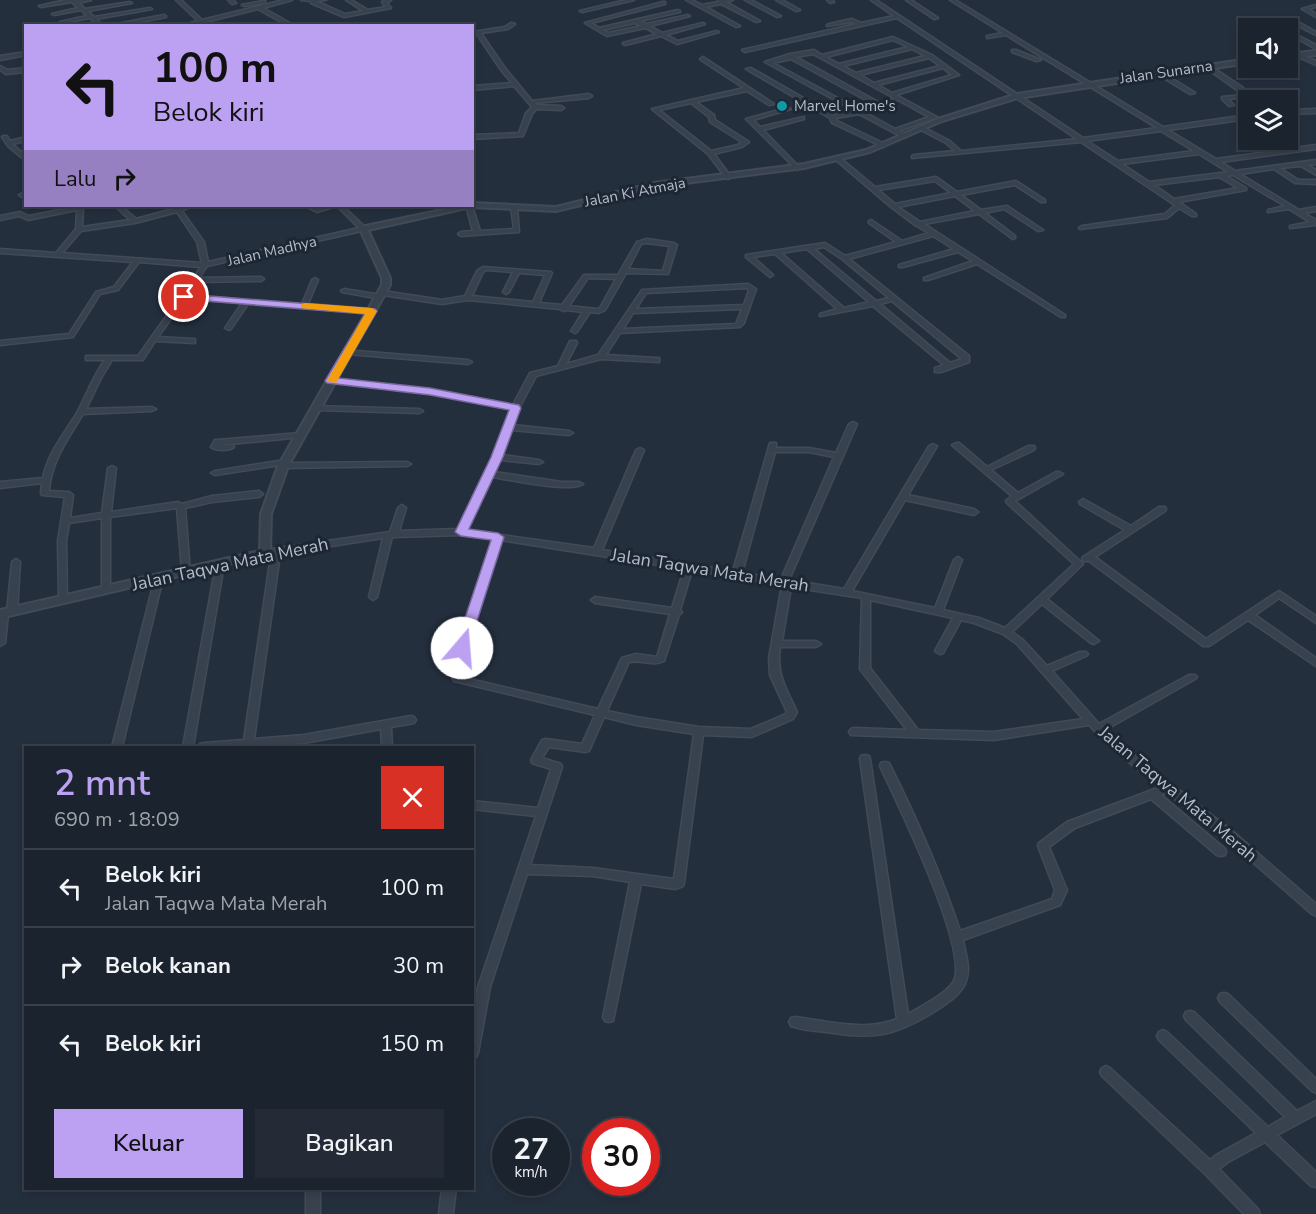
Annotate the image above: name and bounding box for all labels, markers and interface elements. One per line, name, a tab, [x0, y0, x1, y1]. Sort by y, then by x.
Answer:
map controls	[1238, 18, 1298, 150]
button: sound	[1238, 18, 1298, 78]
text: 100 m	[153, 40, 277, 97]
icon: left	[54, 48, 132, 126]
street label: Jalan Sunarna	[1117, 56, 1214, 89]
button: layers	[1238, 90, 1298, 150]
text: Belok kiri	[153, 94, 265, 131]
place label: Marvel Home's	[794, 96, 896, 116]
marker: Marvel Home's	[775, 99, 789, 113]
icon: right	[108, 162, 141, 195]
text: Lalu	[54, 164, 96, 194]
street label: Jalan Ki Atmaja	[582, 172, 687, 212]
street label: Jalan Madhya	[224, 231, 319, 271]
pin	[158, 271, 209, 322]
icon: arrive	[167, 280, 200, 313]
street label: Jalan Taqwa Mata Merah	[129, 531, 330, 597]
street label: Jalan Taqwa Mata Merah	[608, 542, 811, 598]
position arrow	[430, 616, 494, 680]
street label: Jalan Taqwa Mata Merah	[1093, 720, 1262, 868]
text: 2 mnt	[54, 759, 150, 808]
button: close	[381, 766, 444, 829]
text: 690 m · 18:09	[54, 806, 180, 833]
text: Belok kiri	[105, 860, 201, 890]
icon: left	[54, 872, 87, 905]
text: 100 m	[380, 873, 444, 903]
text: Jalan Taqwa Mata Merah	[105, 890, 327, 917]
icon: right	[54, 950, 87, 983]
text: Belok kanan	[105, 951, 231, 981]
text: 30 m	[393, 951, 444, 981]
icon: left	[54, 1028, 87, 1061]
text: Belok kiri	[105, 1029, 201, 1059]
text: 150 m	[380, 1029, 444, 1059]
button: Keluar	[54, 1109, 243, 1178]
button: Bagikan	[255, 1109, 444, 1178]
speed limit sign: 30	[582, 1118, 660, 1196]
text: 27	[513, 1129, 549, 1170]
text: km/h	[514, 1162, 548, 1182]

